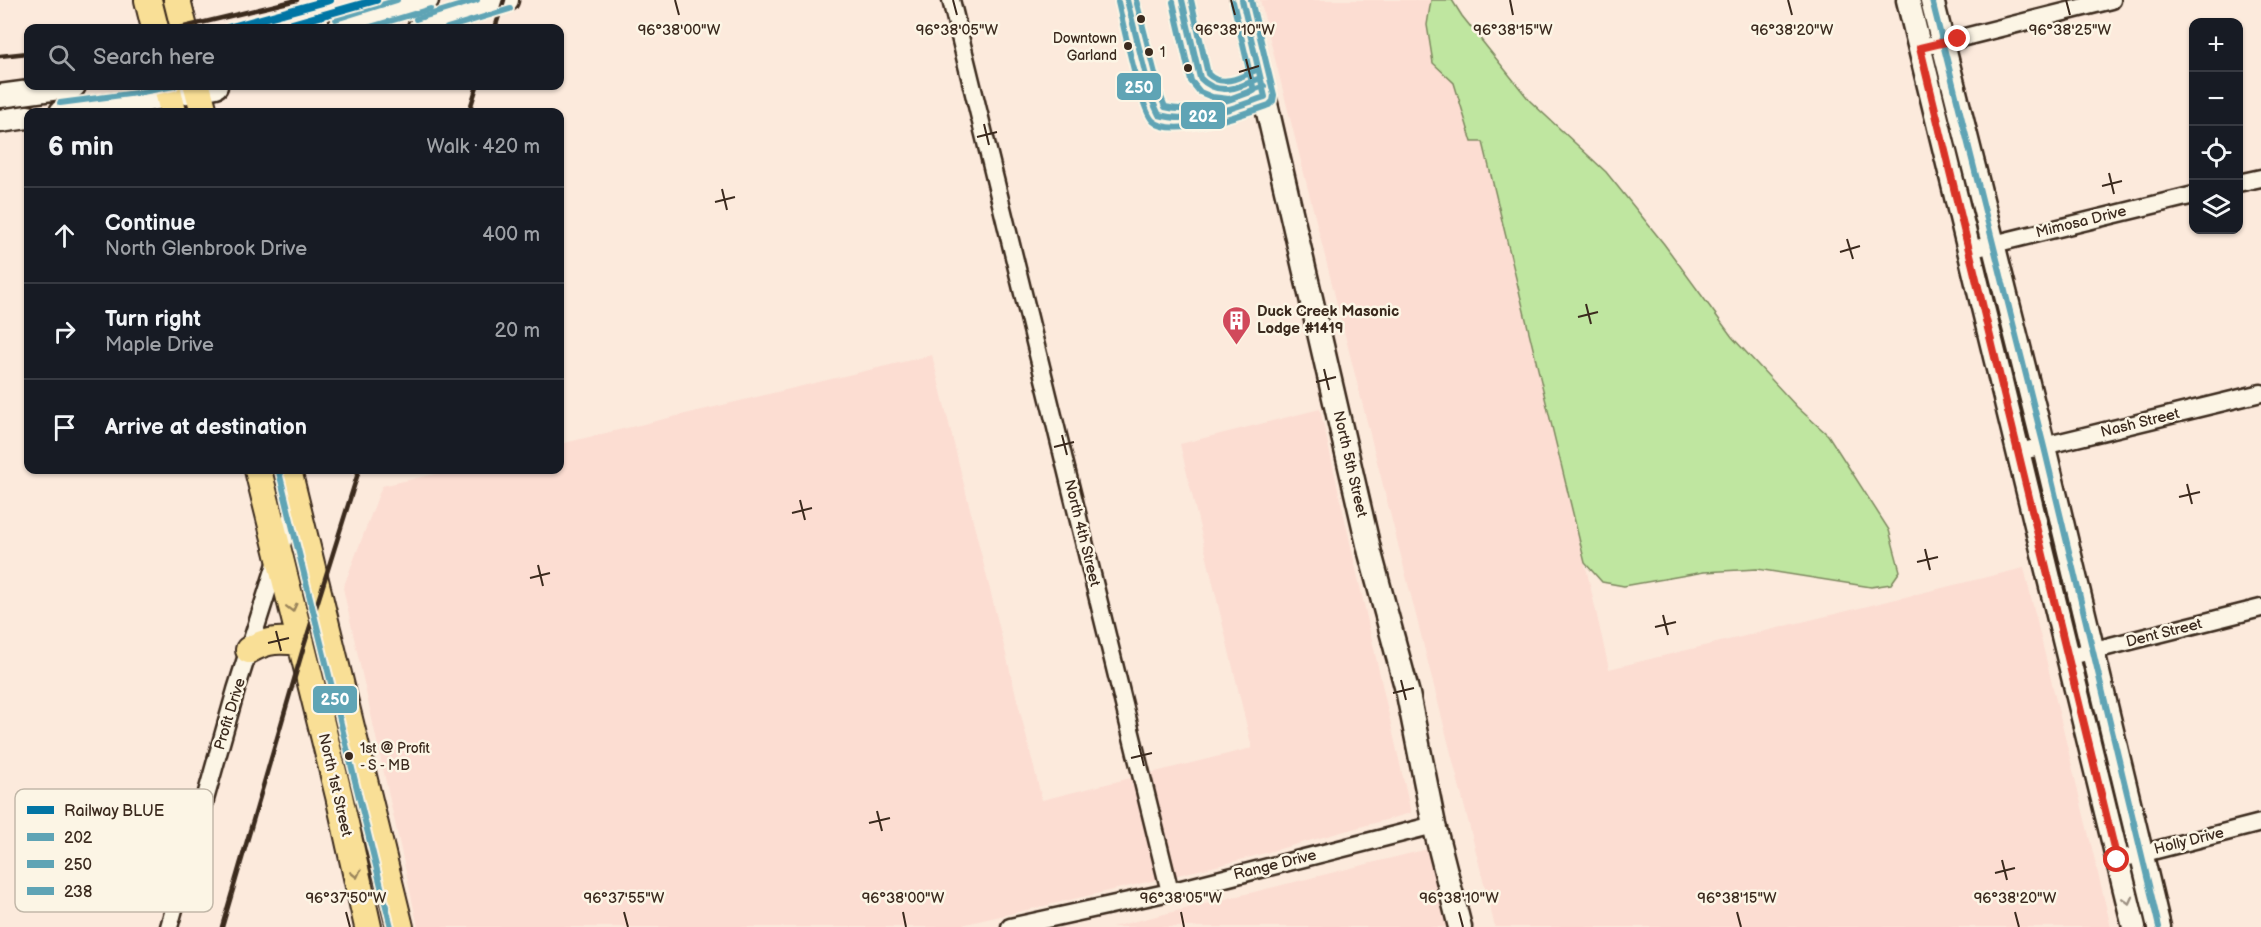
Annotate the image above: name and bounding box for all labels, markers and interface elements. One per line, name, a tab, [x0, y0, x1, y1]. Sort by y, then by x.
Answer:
unlabelled marker	[1135, 13, 1147, 25]
map controls	[2189, 18, 2243, 234]
button: +	[2189, 18, 2243, 72]
text: 96°38'00"W	[638, 21, 721, 40]
text: 96°38'05"W	[916, 21, 999, 40]
text: 96°38'10"W	[1195, 21, 1275, 40]
text: 96°38'15"W	[1473, 21, 1553, 40]
text: 96°38'20"W	[1751, 21, 1834, 40]
text: 96°38'25"W	[2029, 21, 2112, 40]
search box	[24, 24, 564, 90]
route end	[1944, 25, 1970, 51]
place label: Downtown Garland	[1053, 30, 1117, 64]
marker: Downtown Garland	[1122, 40, 1134, 52]
icon: search	[45, 41, 78, 74]
text: Search here	[93, 44, 215, 71]
place label: 1	[1160, 44, 1165, 61]
marker: 1	[1143, 46, 1155, 58]
unlabelled marker	[1182, 62, 1194, 74]
line badge: 250	[1116, 72, 1162, 101]
button: −	[2189, 72, 2243, 126]
text: 250	[1125, 79, 1153, 98]
line badge: 202	[1180, 101, 1226, 130]
text: 202	[1189, 108, 1218, 127]
button: locate	[2189, 126, 2243, 180]
text: 6 min	[48, 132, 114, 163]
text: Walk · 420 m	[427, 135, 540, 159]
button: layers	[2189, 180, 2243, 234]
street label: Mimosa Drive	[2034, 202, 2128, 242]
text: Continue	[105, 210, 195, 237]
icon: ahead	[48, 219, 81, 252]
text: 400 m	[482, 223, 540, 247]
text: North Glenbrook Drive	[105, 237, 307, 261]
place label: Duck Creek Masonic Lodge #1419	[1257, 302, 1399, 338]
building icon: Duck Creek Masonic Lodge #1419	[1220, 304, 1252, 346]
text: Turn right	[105, 306, 201, 333]
icon: right	[48, 315, 81, 348]
text: 20 m	[495, 319, 540, 343]
text: Maple Drive	[105, 333, 214, 357]
street label: Nash Street	[2099, 404, 2182, 442]
street label: North 5th Street	[1329, 409, 1372, 520]
icon: arrive	[48, 411, 81, 444]
text: Arrive at destination	[105, 414, 307, 441]
street label: North 4th Street	[1060, 478, 1105, 589]
one-way arrow	[285, 602, 297, 613]
street label: Dent Street	[2124, 614, 2204, 652]
street label: Profit Drive	[210, 676, 250, 752]
line badge: 250	[312, 685, 358, 714]
text: 250	[321, 691, 349, 710]
street label: North 1st Street	[314, 732, 356, 839]
place label: 1st @ Profit - S - MB	[360, 740, 430, 774]
marker: 1st @ Profit - S - MB	[343, 750, 355, 762]
legend	[15, 789, 213, 912]
text: Railway BLUE	[64, 802, 164, 821]
street label: Holly Drive	[2152, 823, 2226, 859]
text: 202	[64, 829, 93, 848]
street label: Range Drive	[1232, 846, 1318, 884]
route start	[2103, 846, 2129, 872]
text: 250	[64, 856, 92, 875]
one-way arrow	[349, 868, 362, 878]
text: 238	[64, 883, 92, 902]
text: 96°37'50"W	[305, 889, 387, 908]
text: 96°37'55"W	[584, 889, 665, 908]
text: 96°38'00"W	[862, 889, 945, 908]
text: 96°38'05"W	[1140, 889, 1223, 908]
text: 96°38'10"W	[1419, 889, 1499, 908]
text: 96°38'15"W	[1697, 889, 1777, 908]
text: 96°38'20"W	[1974, 889, 2057, 908]
one-way arrow	[2120, 895, 2133, 905]

